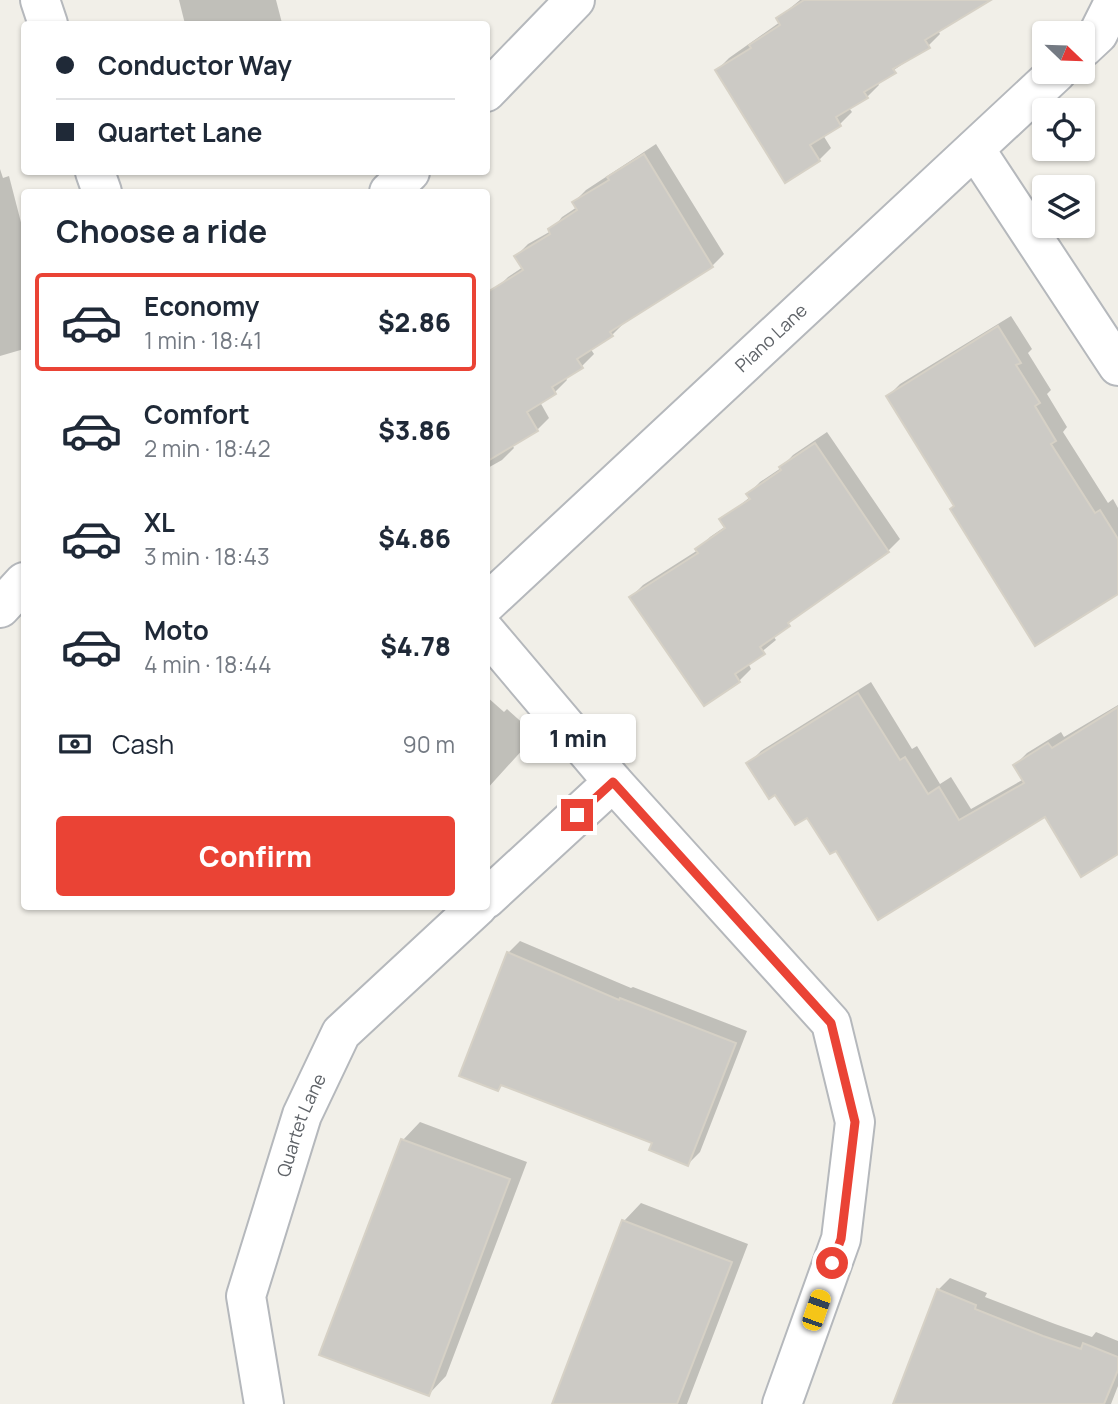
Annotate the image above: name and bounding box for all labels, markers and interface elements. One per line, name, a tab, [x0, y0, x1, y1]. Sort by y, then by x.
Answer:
north arrow	[1032, 21, 1096, 84]
map controls	[1032, 21, 1095, 238]
text: Conductor Way	[98, 47, 292, 83]
button: locate	[1032, 98, 1095, 161]
text: Quartet Lane	[98, 114, 262, 150]
button: layers	[1032, 175, 1095, 238]
text: Choose a ride	[56, 209, 267, 253]
text: Economy	[144, 288, 259, 324]
icon: car	[60, 291, 123, 354]
street label: Piano Lane	[729, 298, 812, 377]
text: $2.86	[378, 304, 451, 340]
text: 1 min · 18:41	[144, 324, 262, 356]
text: Comfort	[144, 396, 250, 432]
icon: car	[60, 399, 123, 462]
text: $3.86	[378, 412, 451, 448]
text: 2 min · 18:42	[144, 432, 271, 464]
text: XL	[144, 504, 175, 540]
icon: car	[60, 507, 123, 570]
text: $4.86	[378, 520, 451, 556]
text: 3 min · 18:43	[144, 540, 270, 572]
text: Moto	[144, 612, 209, 648]
icon: car	[60, 615, 123, 678]
text: $4.78	[380, 628, 451, 664]
text: 4 min · 18:44	[144, 648, 272, 680]
callout: 1 min	[519, 714, 635, 762]
text: 1 min	[549, 722, 607, 754]
icon: cash	[56, 725, 94, 763]
text: Cash	[112, 726, 174, 762]
text: 90 m	[403, 728, 455, 760]
route end	[561, 799, 593, 831]
button: Confirm	[56, 816, 455, 896]
street label: Quartet Lane	[271, 1069, 331, 1180]
route start	[816, 1247, 848, 1279]
car	[800, 1287, 833, 1333]

